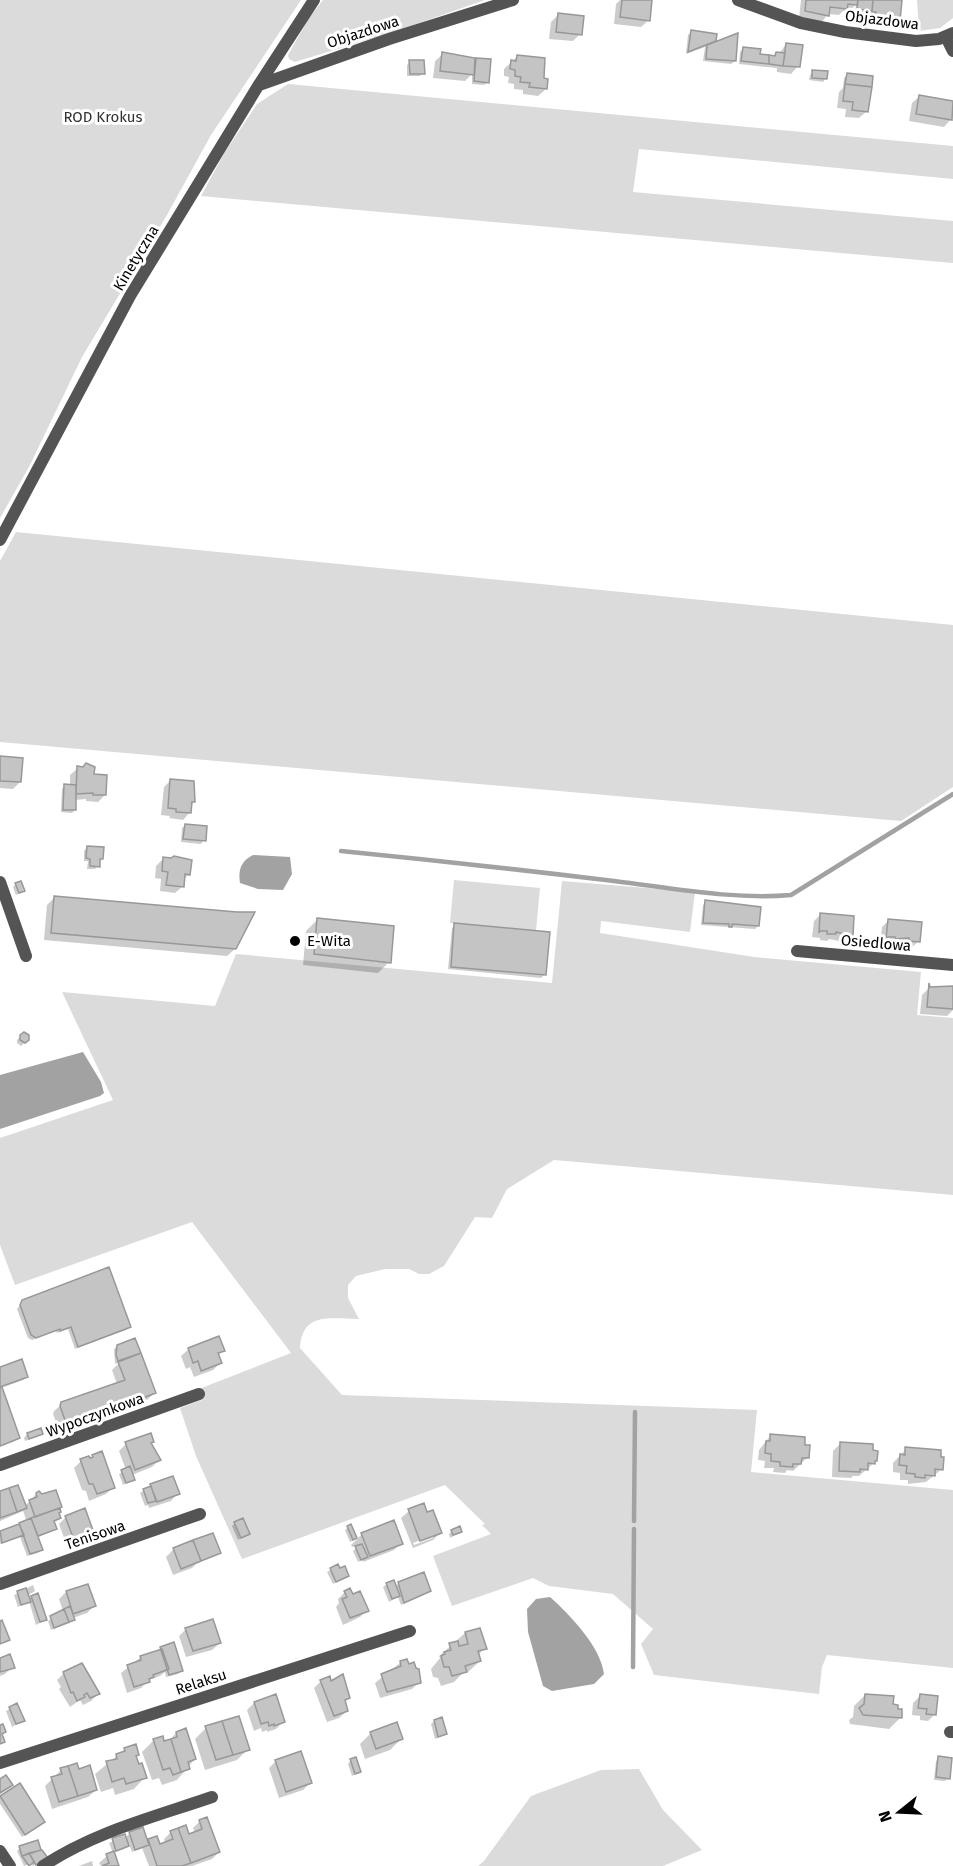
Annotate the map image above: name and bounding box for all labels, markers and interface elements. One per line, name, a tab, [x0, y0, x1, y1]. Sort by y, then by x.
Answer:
street label: Objazdowa	[844, 7, 920, 33]
street label: Objazdowa	[325, 12, 401, 52]
park label: ROD Krokus	[63, 108, 143, 126]
street label: Kinetyczna	[109, 222, 163, 294]
street label: Osiedlowa	[840, 931, 912, 955]
place label: E-Wita	[307, 932, 351, 950]
marker: E-Wita	[288, 934, 302, 948]
street label: Wypoczynkowa	[44, 1389, 146, 1441]
street label: Tenisowa	[62, 1516, 128, 1554]
street label: Relaksu	[173, 1665, 229, 1699]
north arrow	[869, 1782, 929, 1842]
text: N	[875, 1809, 896, 1824]

